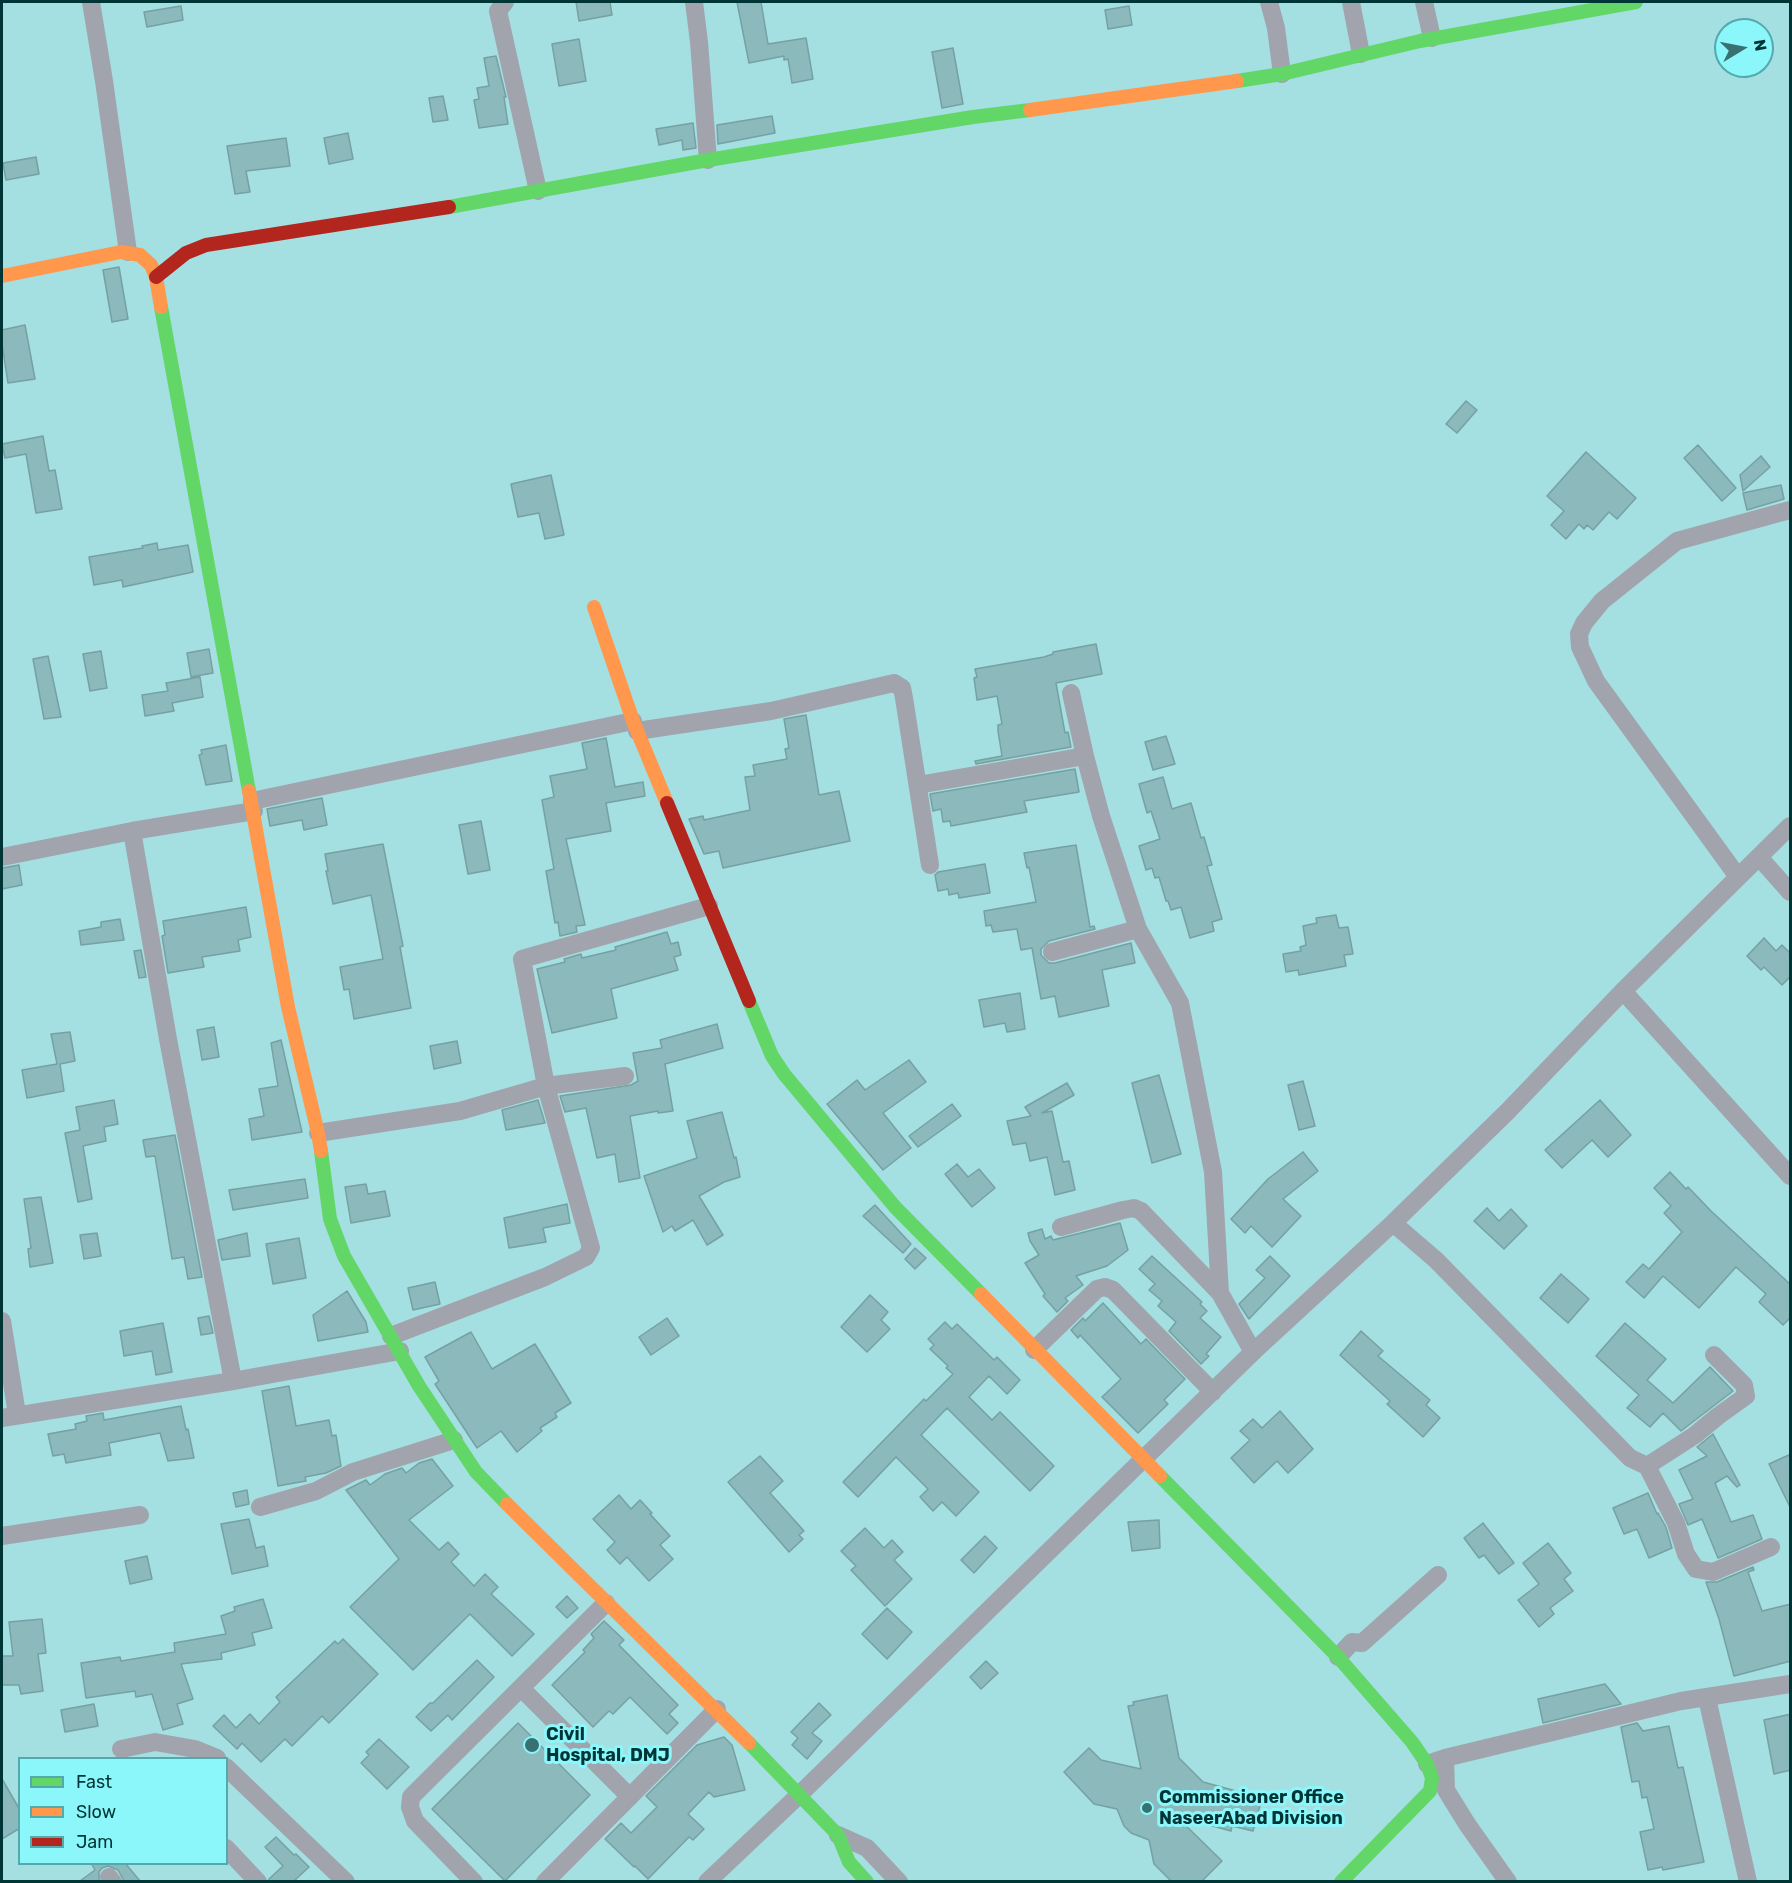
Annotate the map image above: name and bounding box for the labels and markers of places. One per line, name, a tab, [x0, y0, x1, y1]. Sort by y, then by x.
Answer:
place label: Civil Hospital, DMJ	[546, 1724, 670, 1766]
marker: Civil Hospital, DMJ	[523, 1736, 541, 1754]
place label: Commissioner Office NaseerAbad Division	[1159, 1787, 1344, 1830]
marker: Commissioner Office NaseerAbad Division	[1140, 1801, 1154, 1815]

